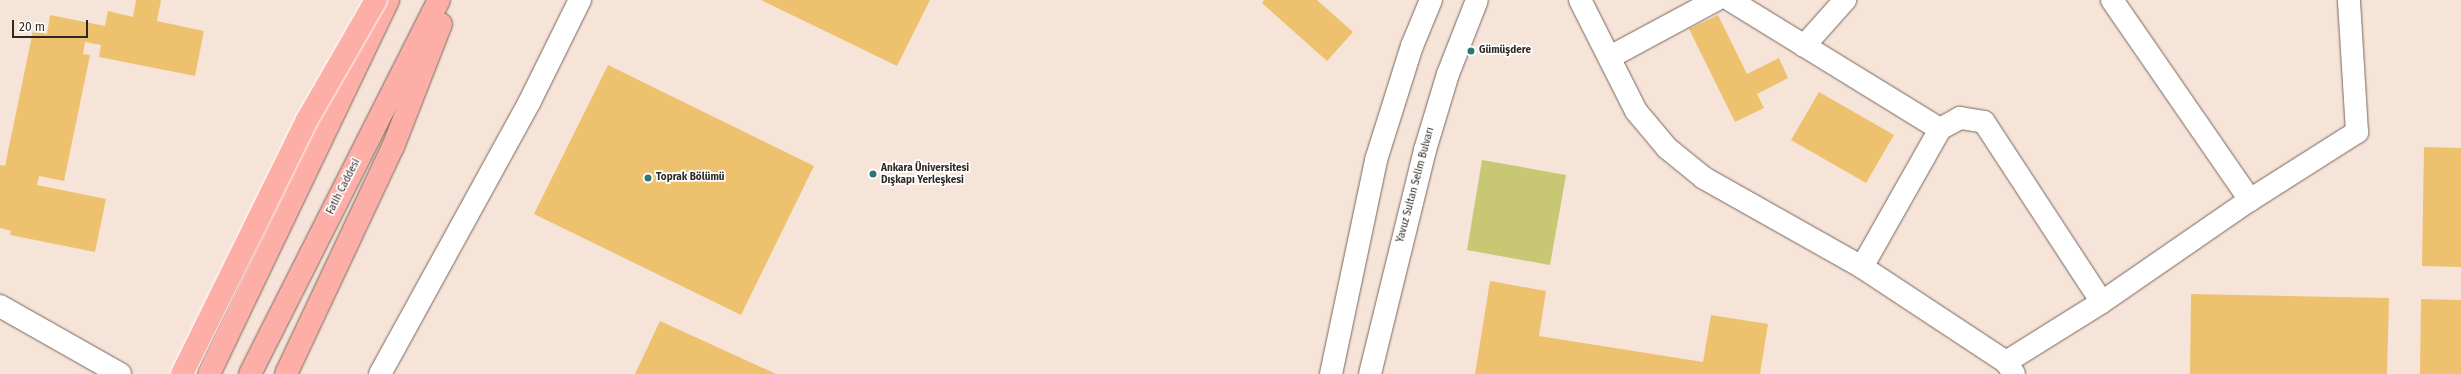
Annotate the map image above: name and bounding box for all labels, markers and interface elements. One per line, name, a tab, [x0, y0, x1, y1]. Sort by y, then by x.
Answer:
scale bar	[14, 12, 90, 38]
text: 20 m	[19, 20, 45, 34]
place label: Gümüşdere	[1479, 45, 1531, 57]
marker: Gümüşdere	[1466, 46, 1476, 56]
street label: Yavuz Sultan Selim Bulvarı	[1395, 126, 1437, 244]
street label: Fatih Caddesi	[325, 157, 363, 217]
place label: Ankara Üniversitesi Dışkapı Yerleşkesi	[881, 162, 969, 186]
marker: Ankara Üniversitesi Dışkapı Yerleşkesi	[868, 169, 878, 179]
place label: Toprak Bölümü	[656, 172, 725, 184]
marker: Toprak Bölümü	[643, 173, 653, 183]

